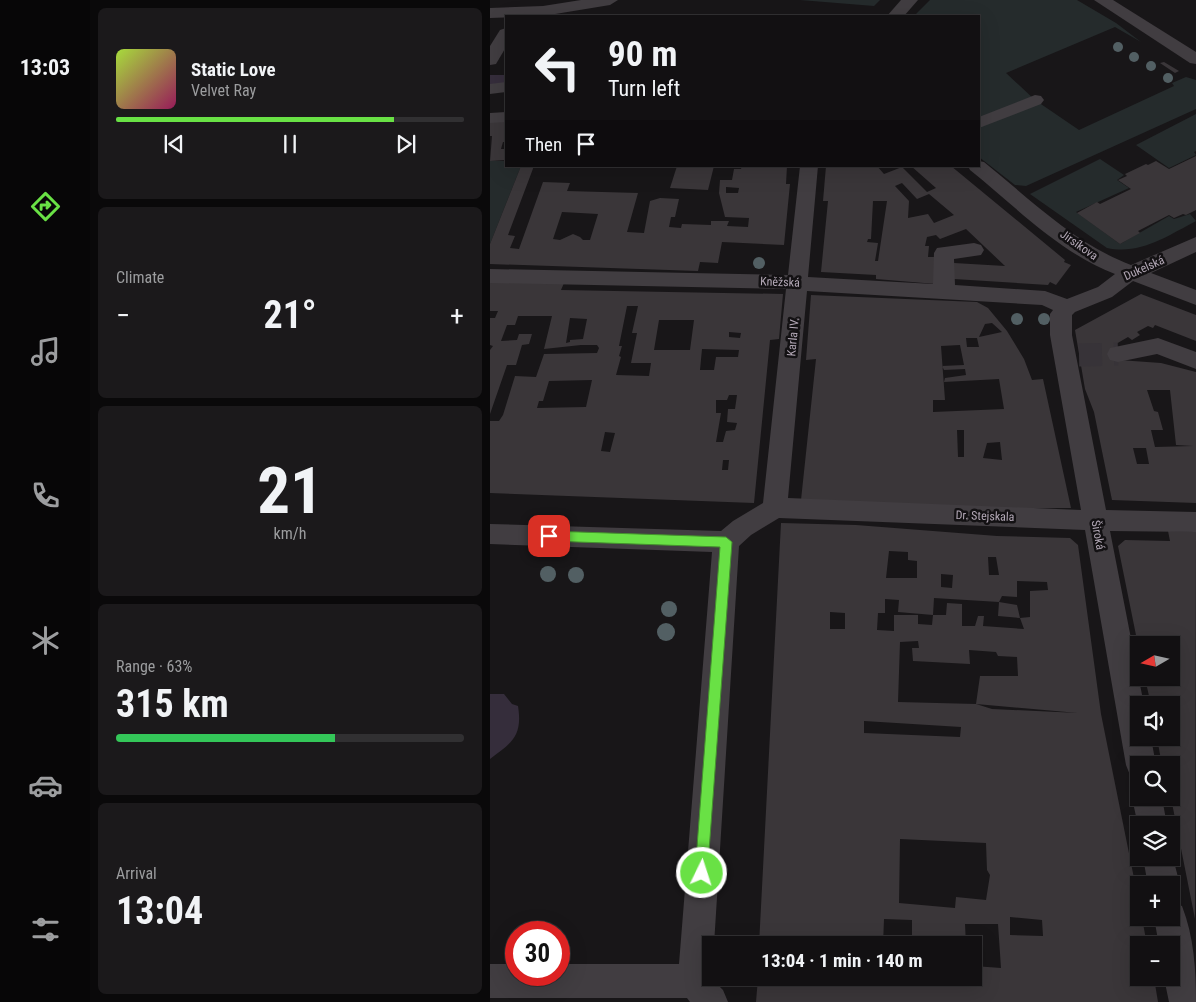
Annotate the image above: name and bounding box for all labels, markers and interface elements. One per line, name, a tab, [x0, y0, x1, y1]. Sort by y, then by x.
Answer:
text: 90 m	[608, 34, 677, 75]
icon: left	[525, 35, 590, 100]
text: 13:03	[20, 55, 70, 80]
text: Static Love	[191, 58, 276, 81]
text: Turn left	[608, 76, 680, 101]
text: Velvet Ray	[191, 81, 256, 100]
icon: previous	[160, 130, 188, 158]
icon: pause	[276, 130, 304, 158]
icon: next	[392, 130, 420, 158]
icon: arrive	[572, 130, 600, 158]
text: Then	[525, 133, 562, 156]
icon: directions	[28, 189, 63, 224]
street label: Jirsíkova	[1058, 227, 1101, 263]
street label: Dukelská	[1122, 253, 1167, 283]
text: Climate	[116, 268, 164, 287]
street label: Kněžská	[760, 274, 800, 290]
text: 21°	[263, 293, 317, 337]
text: −	[116, 299, 130, 332]
text: +	[450, 299, 464, 332]
street label: Karla IV.	[784, 317, 802, 357]
icon: music	[28, 334, 63, 369]
text: 21	[257, 453, 323, 529]
icon: phone	[28, 478, 63, 513]
street label: Dr. Stejskala	[955, 508, 1015, 524]
pin	[528, 515, 570, 557]
street label: Široká	[1089, 519, 1108, 551]
icon: arrive	[535, 522, 563, 550]
text: km/h	[274, 524, 306, 543]
icon: climate	[28, 623, 63, 658]
north arrow	[1130, 636, 1180, 686]
map controls	[1130, 636, 1180, 986]
text: Range · 63%	[116, 657, 192, 676]
text: 315 km	[116, 682, 229, 726]
button: sound	[1130, 696, 1180, 746]
button: search	[1130, 756, 1180, 806]
icon: car	[28, 768, 63, 803]
button: layers	[1130, 816, 1180, 866]
position arrow	[675, 846, 727, 898]
text: Arrival	[116, 864, 157, 883]
button: +	[1130, 876, 1180, 926]
text: 13:04	[116, 889, 203, 933]
icon: filters	[28, 912, 63, 947]
speed limit sign: 30	[505, 921, 570, 986]
button: −	[1130, 936, 1180, 986]
text: 13:04 · 1 min · 140 m	[761, 949, 923, 972]

